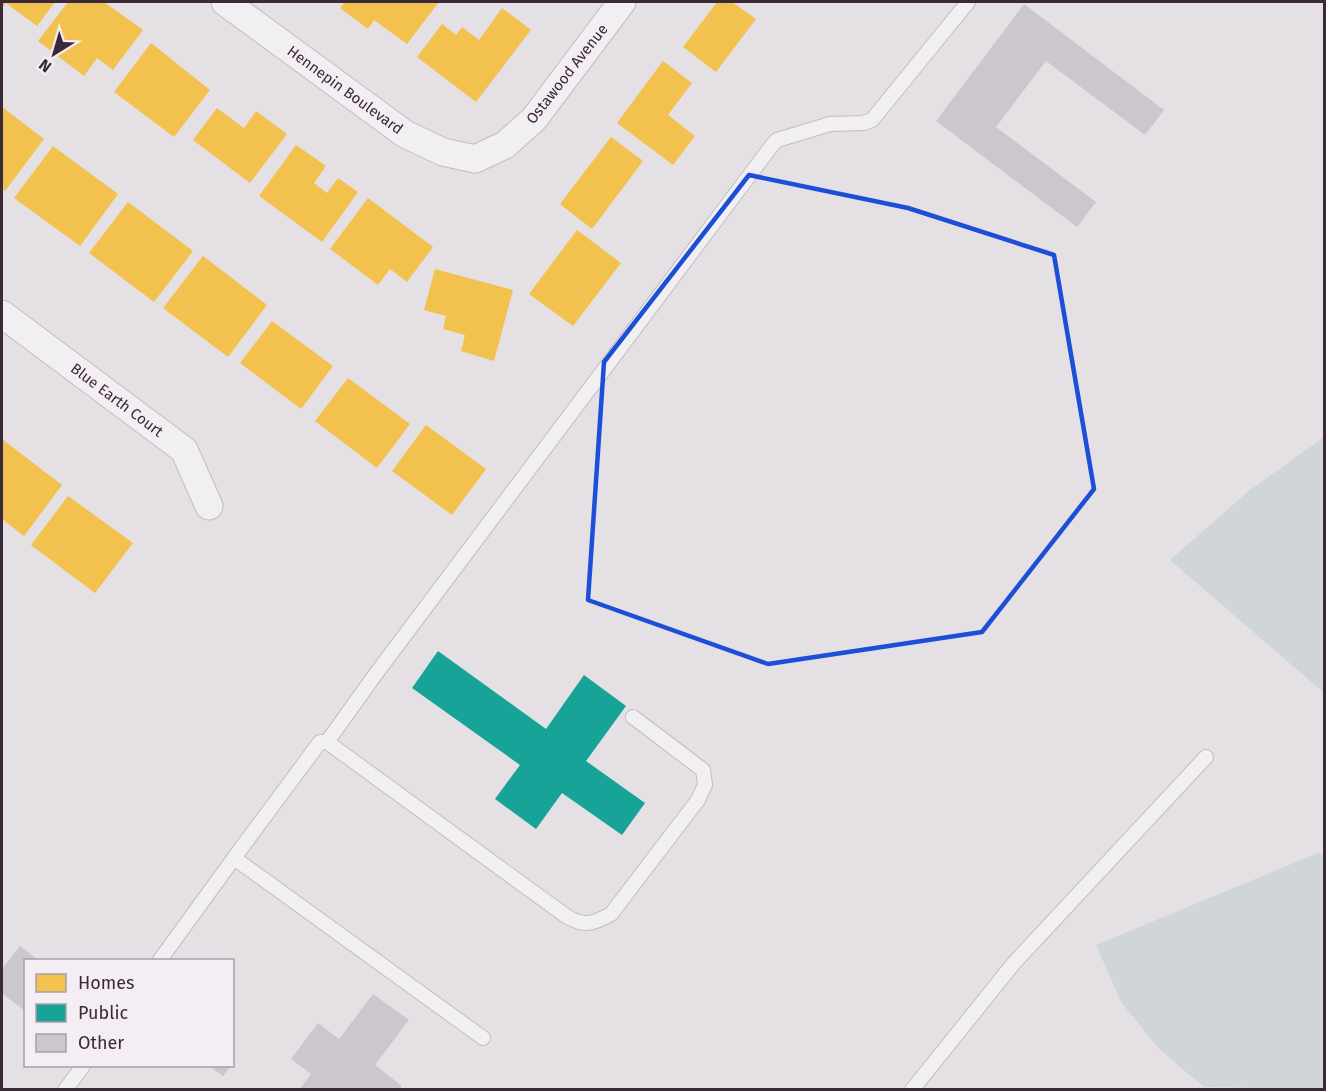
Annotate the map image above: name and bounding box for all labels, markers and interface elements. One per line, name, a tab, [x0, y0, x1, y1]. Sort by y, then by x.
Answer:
street label: Ostawood Avenue	[522, 20, 612, 128]
north arrow	[24, 24, 84, 84]
street label: Hennepin Boulevard	[284, 42, 406, 138]
text: N	[35, 55, 55, 76]
street label: Blue Earth Court	[67, 359, 167, 441]
legend	[24, 959, 234, 1067]
text: Homes	[78, 972, 134, 994]
text: Public	[78, 1002, 128, 1024]
text: Other	[78, 1032, 124, 1054]

